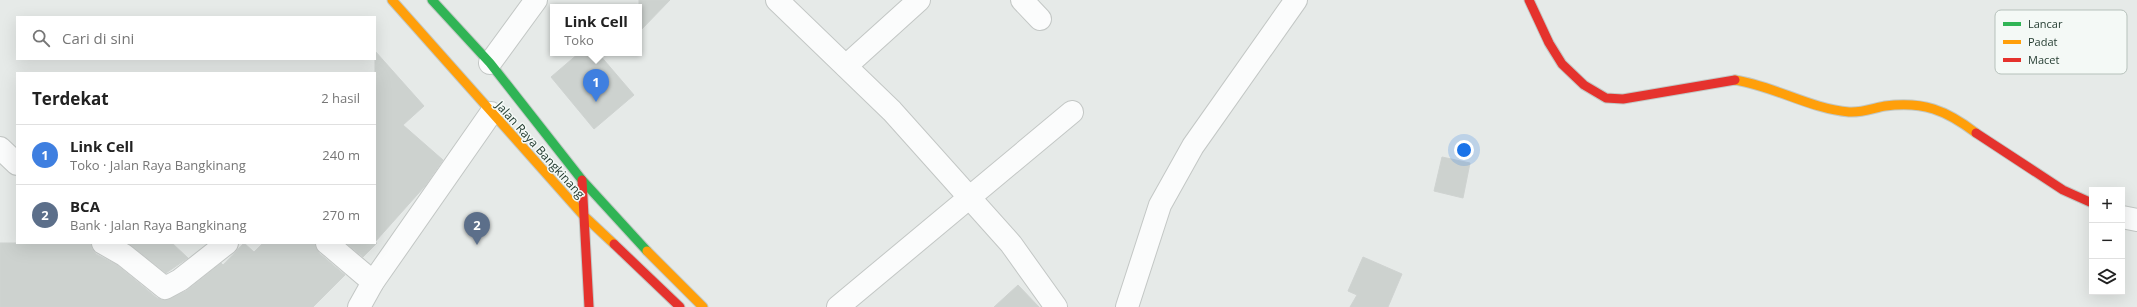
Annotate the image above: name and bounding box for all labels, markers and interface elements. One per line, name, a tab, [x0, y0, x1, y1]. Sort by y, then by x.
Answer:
popup	[550, 4, 642, 56]
legend	[1995, 10, 2127, 74]
text: Link Cell	[564, 11, 628, 31]
search box	[16, 16, 376, 60]
text: Lancar	[2028, 16, 2063, 31]
icon: search	[30, 27, 52, 49]
text: Cari di sini	[62, 28, 134, 48]
text: Toko	[564, 31, 594, 49]
text: Padat	[2028, 34, 2058, 49]
text: Macet	[2028, 52, 2059, 67]
pin: 1	[583, 69, 609, 102]
text: Terdekat	[32, 87, 109, 110]
text: 2 hasil	[321, 89, 360, 107]
street label: Jalan Raya Bangkinang	[491, 97, 589, 202]
text: Link Cell	[70, 136, 134, 156]
your location	[1454, 140, 1474, 160]
text: 1	[41, 146, 49, 164]
text: 240 m	[322, 146, 360, 164]
text: Toko · Jalan Raya Bangkinang	[70, 156, 246, 174]
map controls	[2089, 187, 2125, 295]
button: +	[2089, 187, 2125, 223]
text: BCA	[70, 196, 100, 216]
text: 2	[41, 206, 49, 224]
text: 270 m	[322, 206, 360, 224]
pin: 2	[464, 212, 490, 245]
text: Bank · Jalan Raya Bangkinang	[70, 216, 247, 234]
button: −	[2089, 223, 2125, 259]
button: layers	[2089, 259, 2125, 295]

